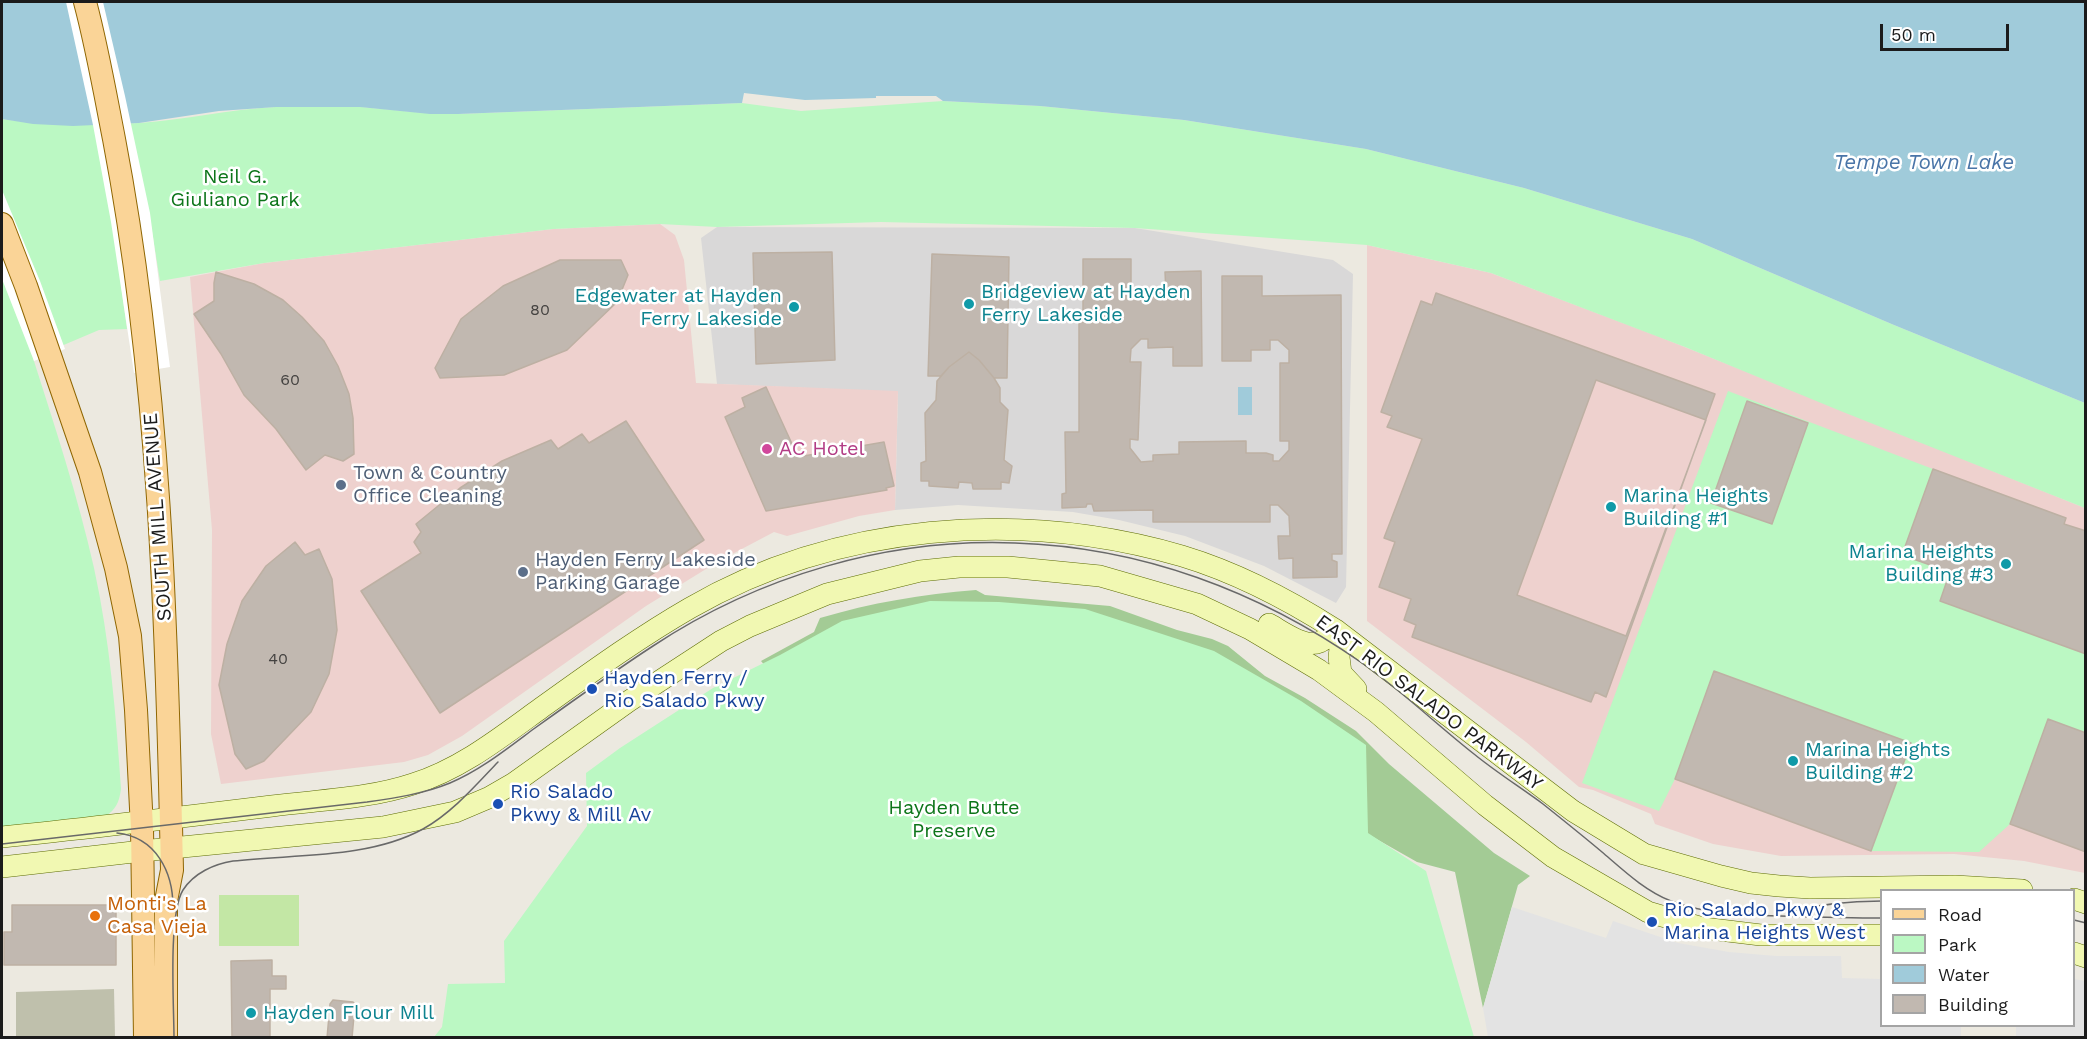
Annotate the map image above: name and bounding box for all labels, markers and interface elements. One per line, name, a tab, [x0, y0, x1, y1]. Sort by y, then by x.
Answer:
scale bar	[1883, 12, 2012, 50]
text: 50 m	[1891, 24, 1936, 45]
water label: Tempe Town Lake	[1834, 150, 2014, 176]
park label: Neil G. Giuliano Park	[170, 165, 300, 212]
place label: Bridgeview at Hayden Ferry Lakeside	[981, 280, 1191, 327]
place label: Edgewater at Hayden Ferry Lakeside	[575, 284, 782, 331]
marker: Bridgeview at Hayden Ferry Lakeside	[962, 297, 976, 311]
house number: 80	[530, 300, 550, 320]
marker: Edgewater at Hayden Ferry Lakeside	[787, 300, 801, 314]
house number: 60	[280, 370, 300, 390]
street label: SOUTH MILL AVENUE	[139, 412, 177, 622]
place label: AC Hotel	[779, 437, 865, 461]
marker: AC Hotel	[760, 442, 774, 456]
place label: Town & Country Office Cleaning	[353, 461, 507, 508]
marker: Town & Country Office Cleaning	[334, 478, 348, 492]
place label: Marina Heights Building #1	[1623, 484, 1768, 531]
marker: Marina Heights Building #1	[1604, 500, 1618, 514]
place label: Marina Heights Building #3	[1849, 540, 1994, 587]
place label: Hayden Ferry Lakeside Parking Garage	[535, 548, 756, 595]
marker: Marina Heights Building #3	[1999, 557, 2013, 571]
marker: Hayden Ferry Lakeside Parking Garage	[516, 565, 530, 579]
street label: EAST RIO SALADO PARKWAY	[1311, 610, 1547, 796]
house number: 40	[268, 649, 288, 669]
place label: Hayden Ferry / Rio Salado Pkwy	[604, 666, 765, 713]
marker: Hayden Ferry / Rio Salado Pkwy	[585, 682, 599, 696]
place label: Marina Heights Building #2	[1805, 738, 1950, 785]
marker: Marina Heights Building #2	[1786, 754, 1800, 768]
place label: Rio Salado Pkwy & Mill Av	[510, 780, 651, 827]
park label: Hayden Butte Preserve	[888, 796, 1020, 843]
marker: Rio Salado Pkwy & Mill Av	[491, 797, 505, 811]
legend	[1880, 889, 2075, 1027]
place label: Monti's La Casa Vieja	[107, 892, 207, 939]
place label: Rio Salado Pkwy & Marina Heights West	[1664, 898, 1865, 945]
text: Road	[1938, 904, 1982, 925]
marker: Monti's La Casa Vieja	[88, 909, 102, 923]
marker: Rio Salado Pkwy & Marina Heights West	[1645, 915, 1659, 929]
text: Park	[1938, 934, 1977, 955]
text: Water	[1938, 964, 1990, 985]
text: Building	[1938, 994, 2008, 1015]
place label: Hayden Flour Mill	[263, 1001, 434, 1025]
marker: Hayden Flour Mill	[244, 1006, 258, 1020]

